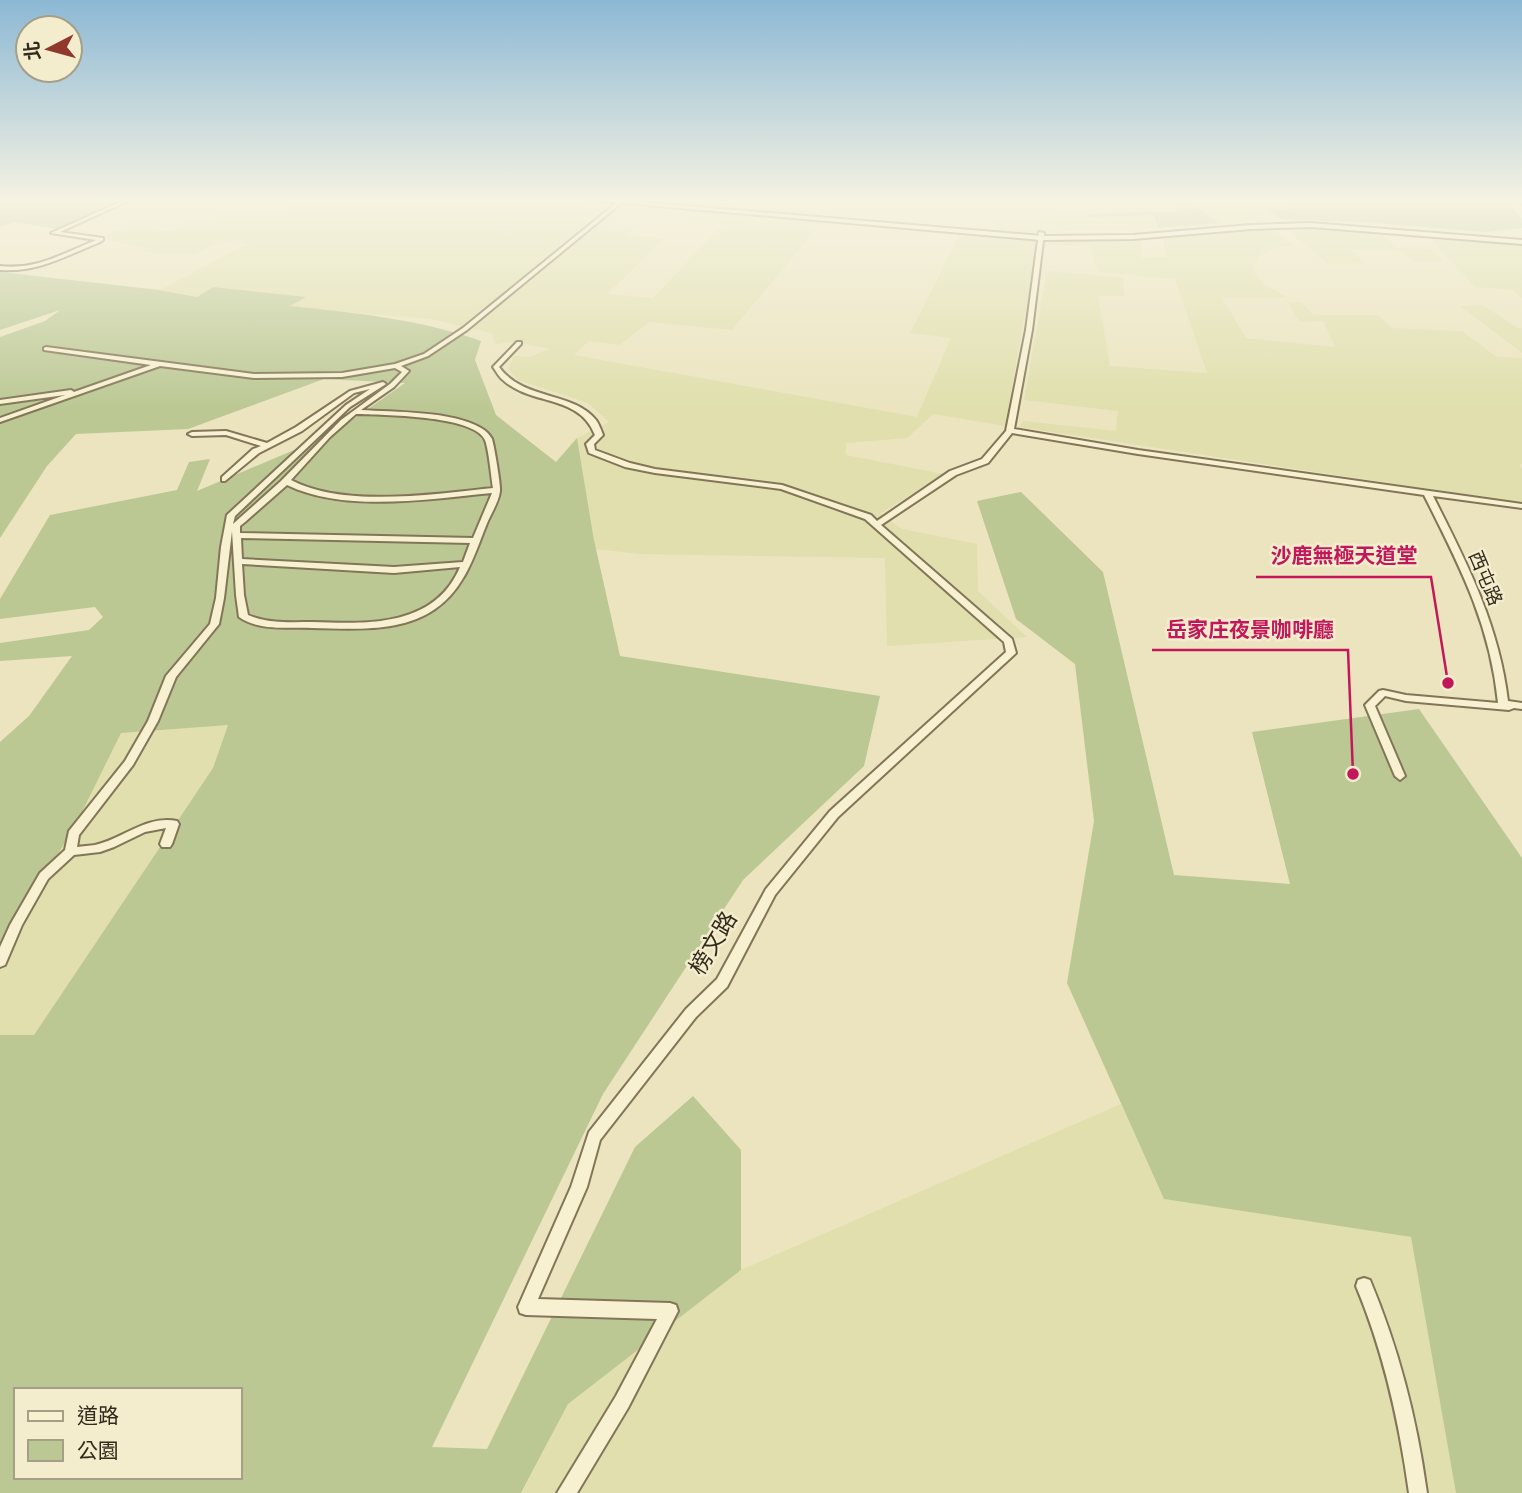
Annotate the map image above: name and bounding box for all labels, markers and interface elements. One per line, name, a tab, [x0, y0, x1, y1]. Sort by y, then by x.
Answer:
north arrow	[14, 14, 84, 84]
text: 北	[20, 40, 45, 61]
callout: 沙鹿無極天道堂	[1256, 535, 1431, 577]
text: 沙鹿無極天道堂	[1271, 544, 1418, 568]
street label: 西屯路	[1464, 547, 1507, 609]
callout: 岳家庄夜景咖啡廳	[1152, 608, 1348, 650]
text: 岳家庄夜景咖啡廳	[1166, 618, 1334, 642]
street label: 榜文路	[684, 907, 743, 980]
legend	[14, 1388, 242, 1479]
text: 道路	[77, 1404, 119, 1428]
text: 公園	[77, 1439, 119, 1463]

